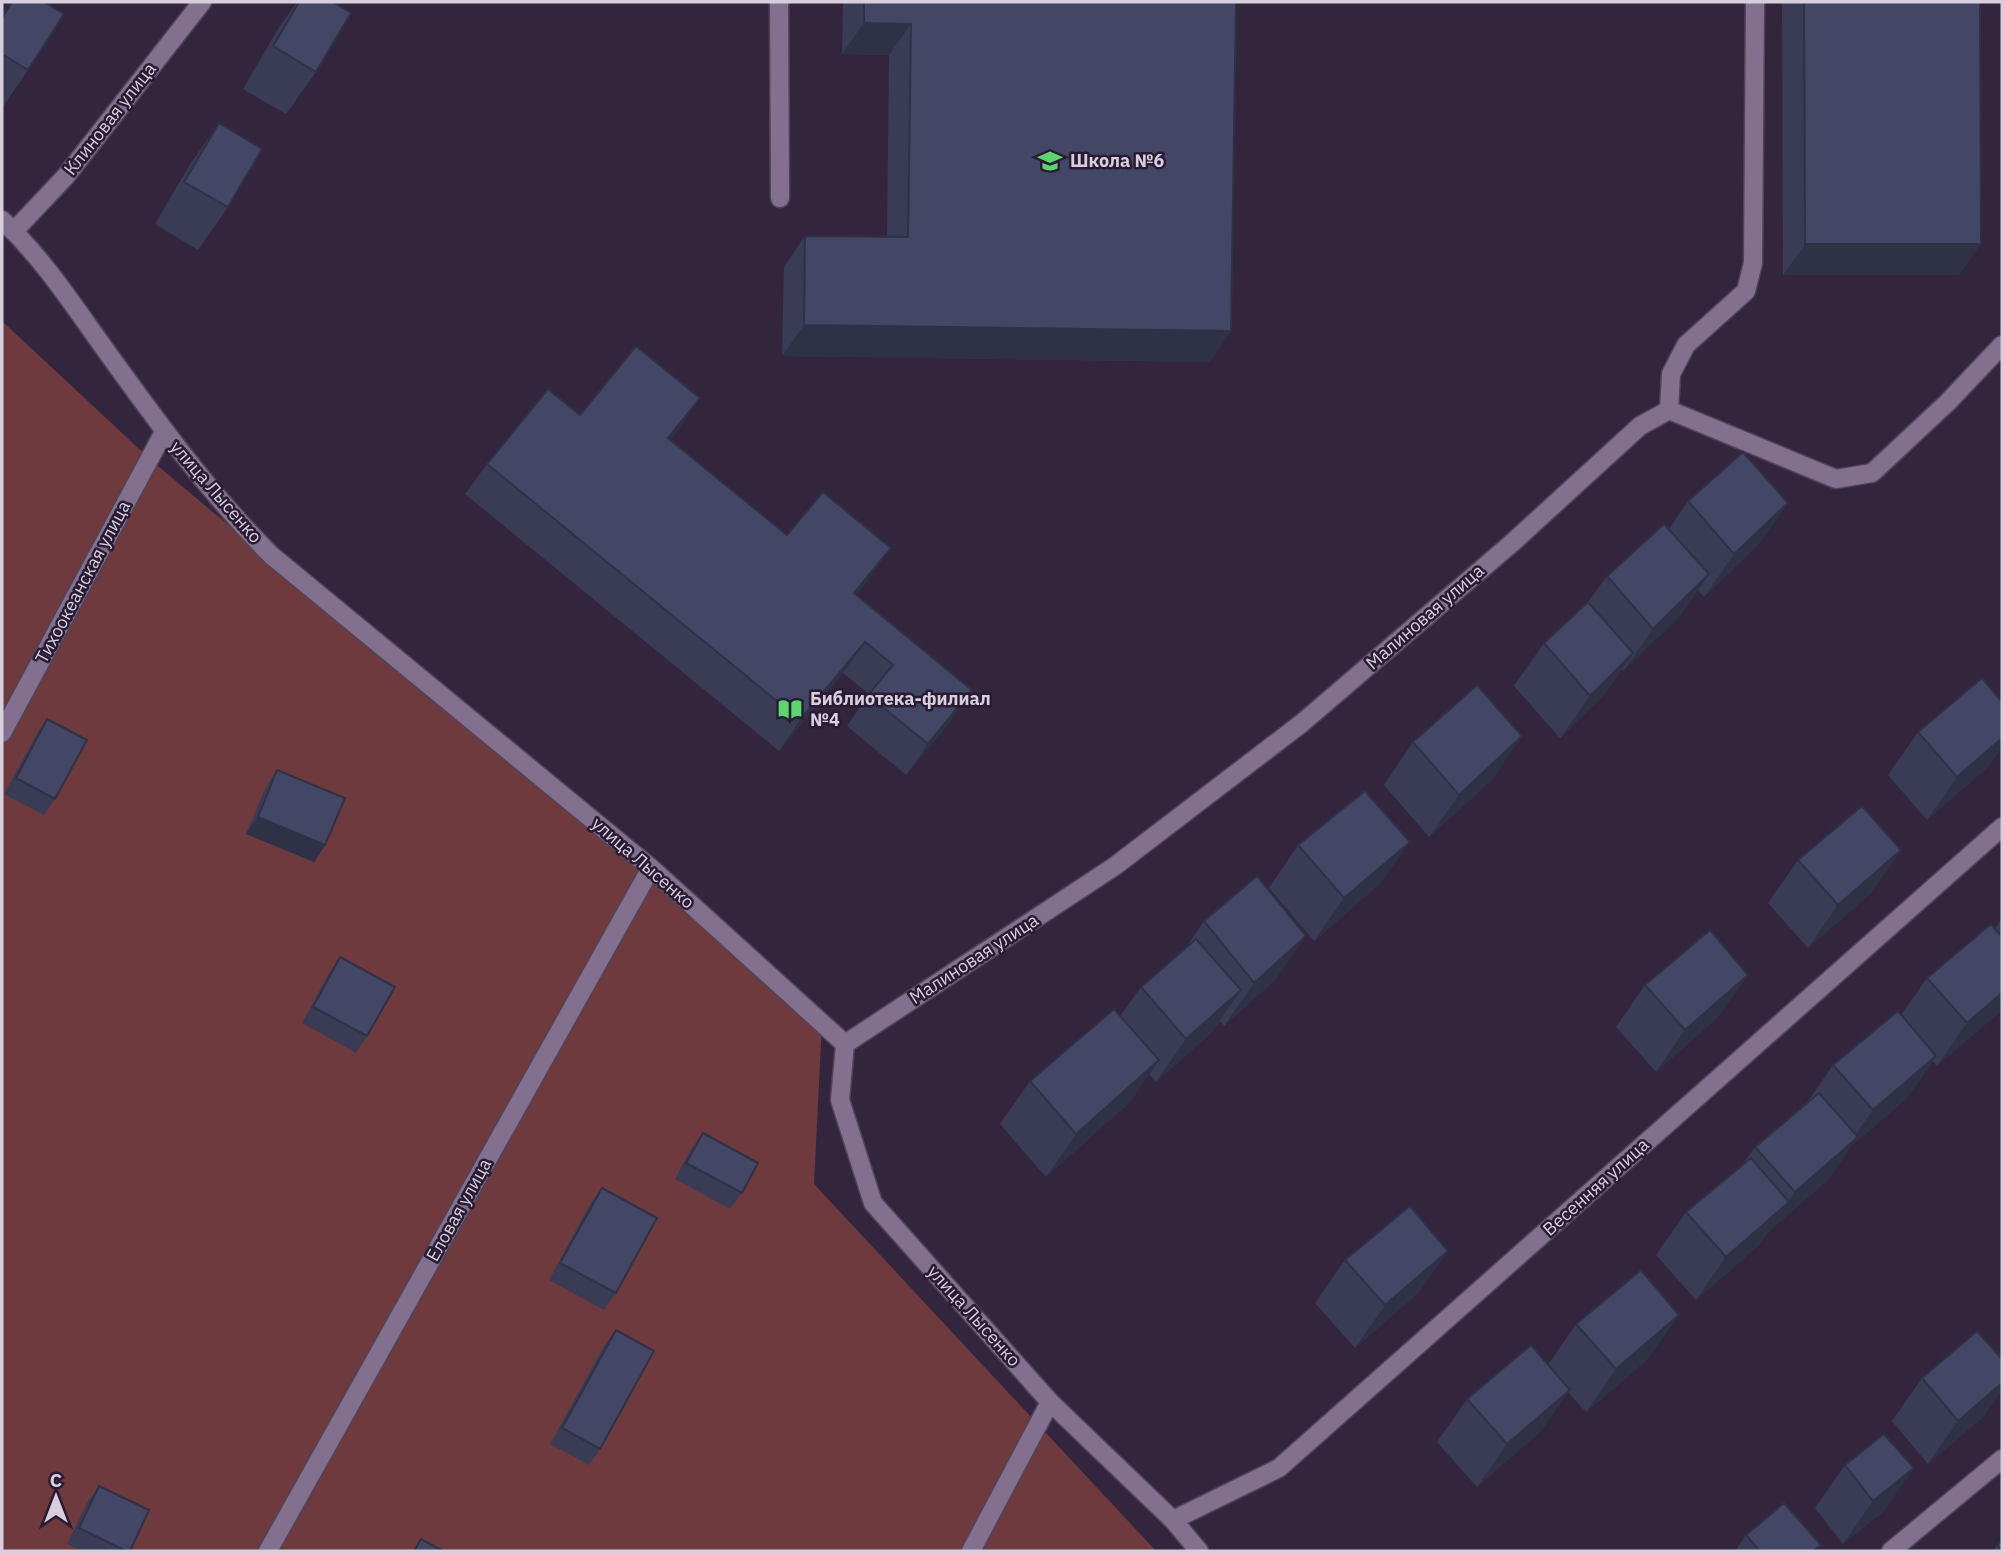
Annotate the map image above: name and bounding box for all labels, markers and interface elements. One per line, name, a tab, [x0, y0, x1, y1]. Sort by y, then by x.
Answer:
street label: Клиновая улица	[58, 57, 161, 180]
school or university icon: Школа №6	[1036, 147, 1064, 175]
place label: Школа №6	[1070, 149, 1165, 172]
street label: улица Лысенко	[166, 436, 267, 548]
street label: Тихоокеанская улица	[30, 496, 135, 667]
street label: Малиновая улица	[1361, 559, 1489, 674]
place label: Библиотека-филиал №4	[810, 687, 991, 731]
library icon: Библиотека-филиал №4	[776, 695, 804, 723]
street label: улица Лысенко	[587, 812, 699, 913]
street label: Малиновая улица	[905, 908, 1043, 1009]
street label: Весенняя улица	[1538, 1133, 1654, 1240]
street label: Еловая улица	[421, 1154, 496, 1265]
street label: улица Лысенко	[923, 1260, 1026, 1371]
north arrow	[21, 1462, 91, 1532]
text: С	[50, 1468, 62, 1492]

